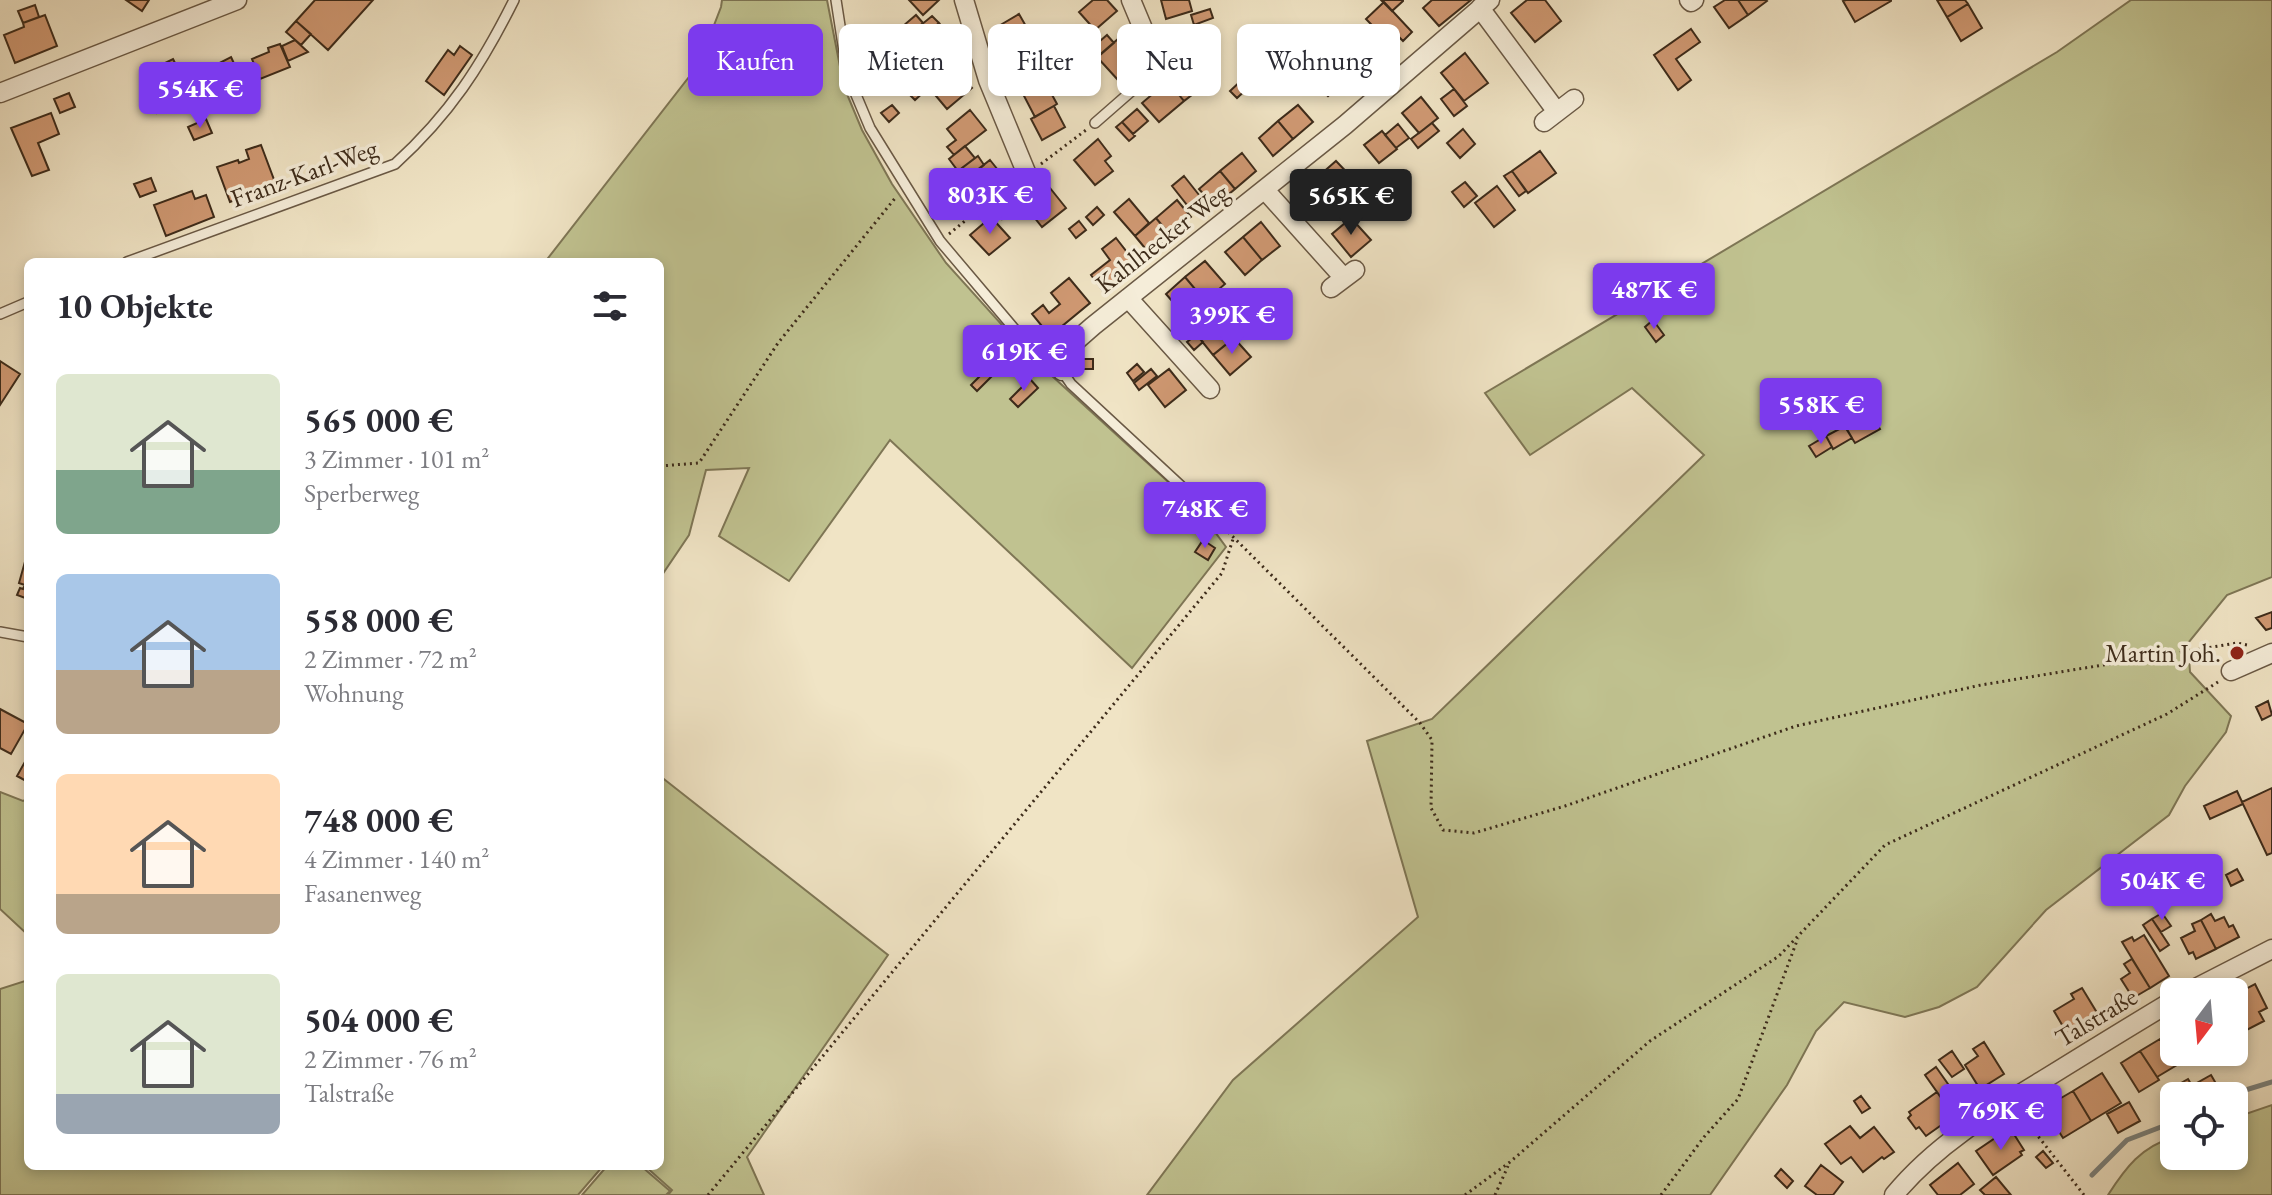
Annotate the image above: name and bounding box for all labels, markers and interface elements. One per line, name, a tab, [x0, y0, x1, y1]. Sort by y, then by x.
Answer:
chip: Kaufen	[688, 24, 823, 96]
chip: Mieten	[839, 24, 972, 96]
chip: Filter	[988, 24, 1101, 96]
chip: Neu	[1117, 24, 1221, 96]
chip: Wohnung	[1237, 24, 1400, 96]
pin: 554K €	[135, 62, 265, 130]
text: 554K €	[157, 71, 243, 105]
street label: Franz-Karl-Weg	[226, 130, 383, 215]
pin: 803K €	[925, 168, 1055, 236]
pin: 565K €	[1286, 169, 1416, 237]
street label: Kahlhecker Weg	[1088, 175, 1236, 301]
text: 803K €	[947, 177, 1033, 211]
text: 565K €	[1308, 178, 1394, 212]
pin: 487K €	[1589, 263, 1719, 331]
text: 487K €	[1611, 272, 1697, 306]
text: 10 Objekte	[56, 284, 213, 328]
icon: filters	[588, 284, 632, 328]
pin: 399K €	[1167, 288, 1297, 356]
text: 399K €	[1189, 297, 1275, 331]
pin: 619K €	[959, 325, 1089, 393]
text: 619K €	[981, 334, 1067, 368]
pin: 558K €	[1756, 378, 1886, 446]
text: 558K €	[1778, 387, 1864, 421]
text: 565 000 €	[304, 398, 453, 442]
icon: home	[120, 406, 216, 502]
text: 3 Zimmer · 101 m²	[304, 442, 489, 476]
text: Sperberweg	[304, 476, 419, 510]
pin: 748K €	[1140, 482, 1270, 550]
text: 748K €	[1162, 491, 1248, 525]
text: 558 000 €	[304, 598, 453, 642]
icon: home	[120, 606, 216, 702]
place label: Martin Joh.	[2105, 636, 2221, 670]
text: 2 Zimmer · 72 m²	[304, 642, 477, 676]
marker: Martin Joh.	[2228, 644, 2246, 662]
text: Wohnung	[304, 676, 404, 710]
text: 748 000 €	[304, 798, 453, 842]
icon: home	[120, 806, 216, 902]
text: 4 Zimmer · 140 m²	[304, 842, 489, 876]
pin: 504K €	[2097, 854, 2227, 922]
text: 504K €	[2119, 863, 2205, 897]
text: Fasanenweg	[304, 876, 421, 910]
north arrow	[2160, 978, 2248, 1066]
map controls	[2160, 978, 2248, 1170]
street label: Talstraße	[2049, 979, 2143, 1055]
text: 504 000 €	[304, 998, 453, 1042]
icon: home	[120, 1006, 216, 1102]
text: 2 Zimmer · 76 m²	[304, 1042, 477, 1076]
text: Talstraße	[304, 1076, 394, 1110]
button: locate	[2160, 1082, 2248, 1170]
pin: 769K €	[1936, 1084, 2066, 1152]
text: 769K €	[1958, 1093, 2044, 1127]

